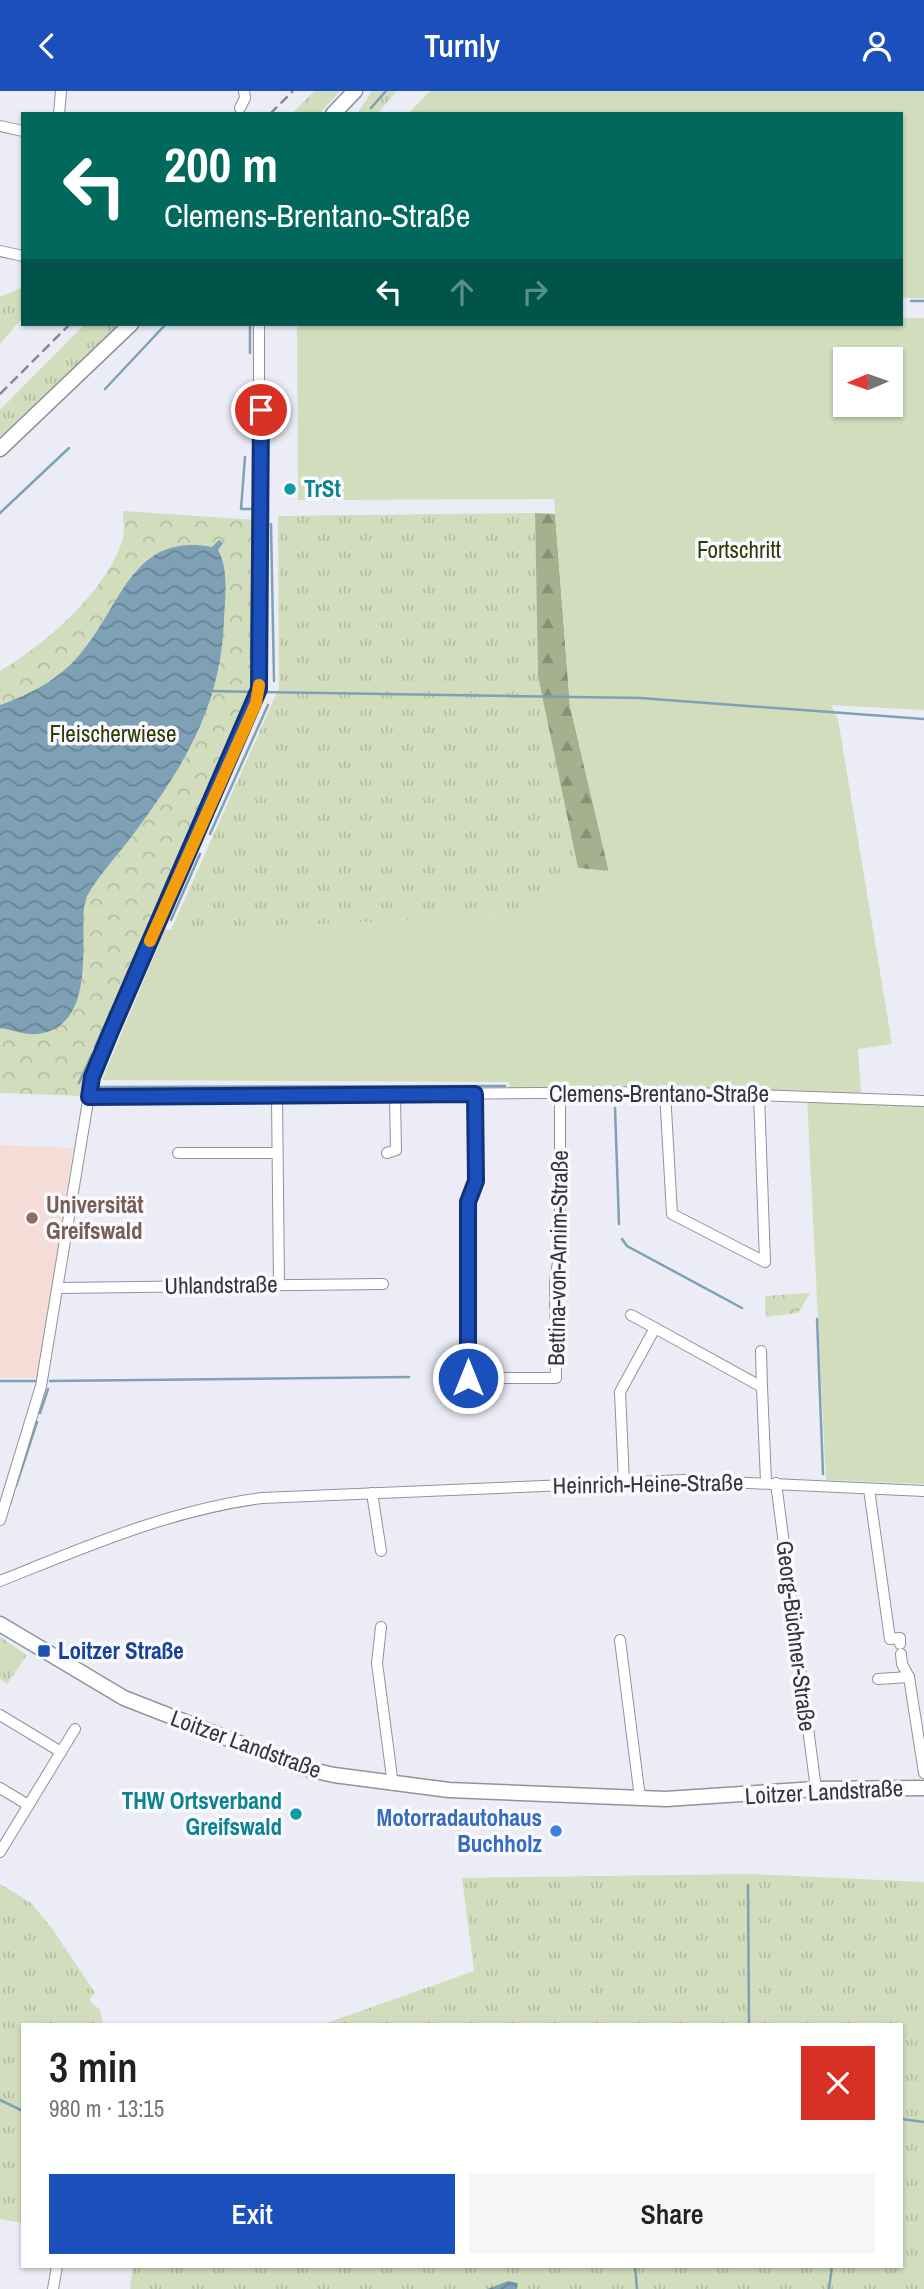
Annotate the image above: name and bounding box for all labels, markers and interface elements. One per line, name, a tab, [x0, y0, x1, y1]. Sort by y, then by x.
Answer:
text: Turnly	[424, 24, 500, 67]
icon: back	[28, 27, 66, 65]
icon: person	[858, 27, 896, 65]
text: 200 m	[164, 131, 278, 197]
icon: left	[49, 140, 140, 231]
text: Clemens-Brentano-Straße	[164, 194, 470, 237]
icon: left	[370, 273, 408, 311]
icon: ahead	[443, 273, 481, 311]
icon: right	[516, 273, 554, 311]
north arrow	[833, 347, 903, 417]
map controls	[833, 347, 903, 417]
pin	[231, 380, 291, 440]
icon: arrive	[242, 391, 280, 429]
place label: TrSt	[304, 473, 341, 504]
marker: TrSt	[282, 481, 298, 497]
park label: Fortschritt	[697, 534, 781, 565]
park label: Fleischerwiese	[50, 718, 176, 749]
street label: Clemens-Brentano-Straße	[549, 1078, 769, 1109]
street label: Bettina-von-Arnim-Straße	[540, 1150, 575, 1366]
place label: Universität Greifswald	[46, 1189, 143, 1246]
marker: Universität Greifswald	[24, 1210, 40, 1226]
street label: Uhlandstraße	[164, 1268, 278, 1301]
position arrow	[431, 1341, 505, 1415]
street label: Heinrich-Heine-Straße	[552, 1466, 744, 1501]
street label: Georg-Büchner-Straße	[769, 1539, 824, 1733]
place label: Loitzer Straße	[58, 1635, 184, 1666]
marker: Loitzer Straße	[36, 1643, 52, 1659]
street label: Loitzer Landstraße	[166, 1702, 326, 1785]
street label: Loitzer Landstraße	[744, 1772, 904, 1811]
place label: THW Ortsverband Greifswald	[122, 1785, 282, 1842]
place label: Motorradautohaus Buchholz	[376, 1802, 543, 1859]
marker: THW Ortsverband Greifswald	[288, 1806, 304, 1822]
marker: Motorradautohaus Buchholz	[548, 1823, 564, 1839]
text: 3 min	[49, 2039, 138, 2095]
button: close	[801, 2046, 875, 2120]
text: 980 m · 13:15	[49, 2093, 164, 2124]
button: Exit	[49, 2174, 455, 2254]
button: Share	[469, 2174, 875, 2254]

